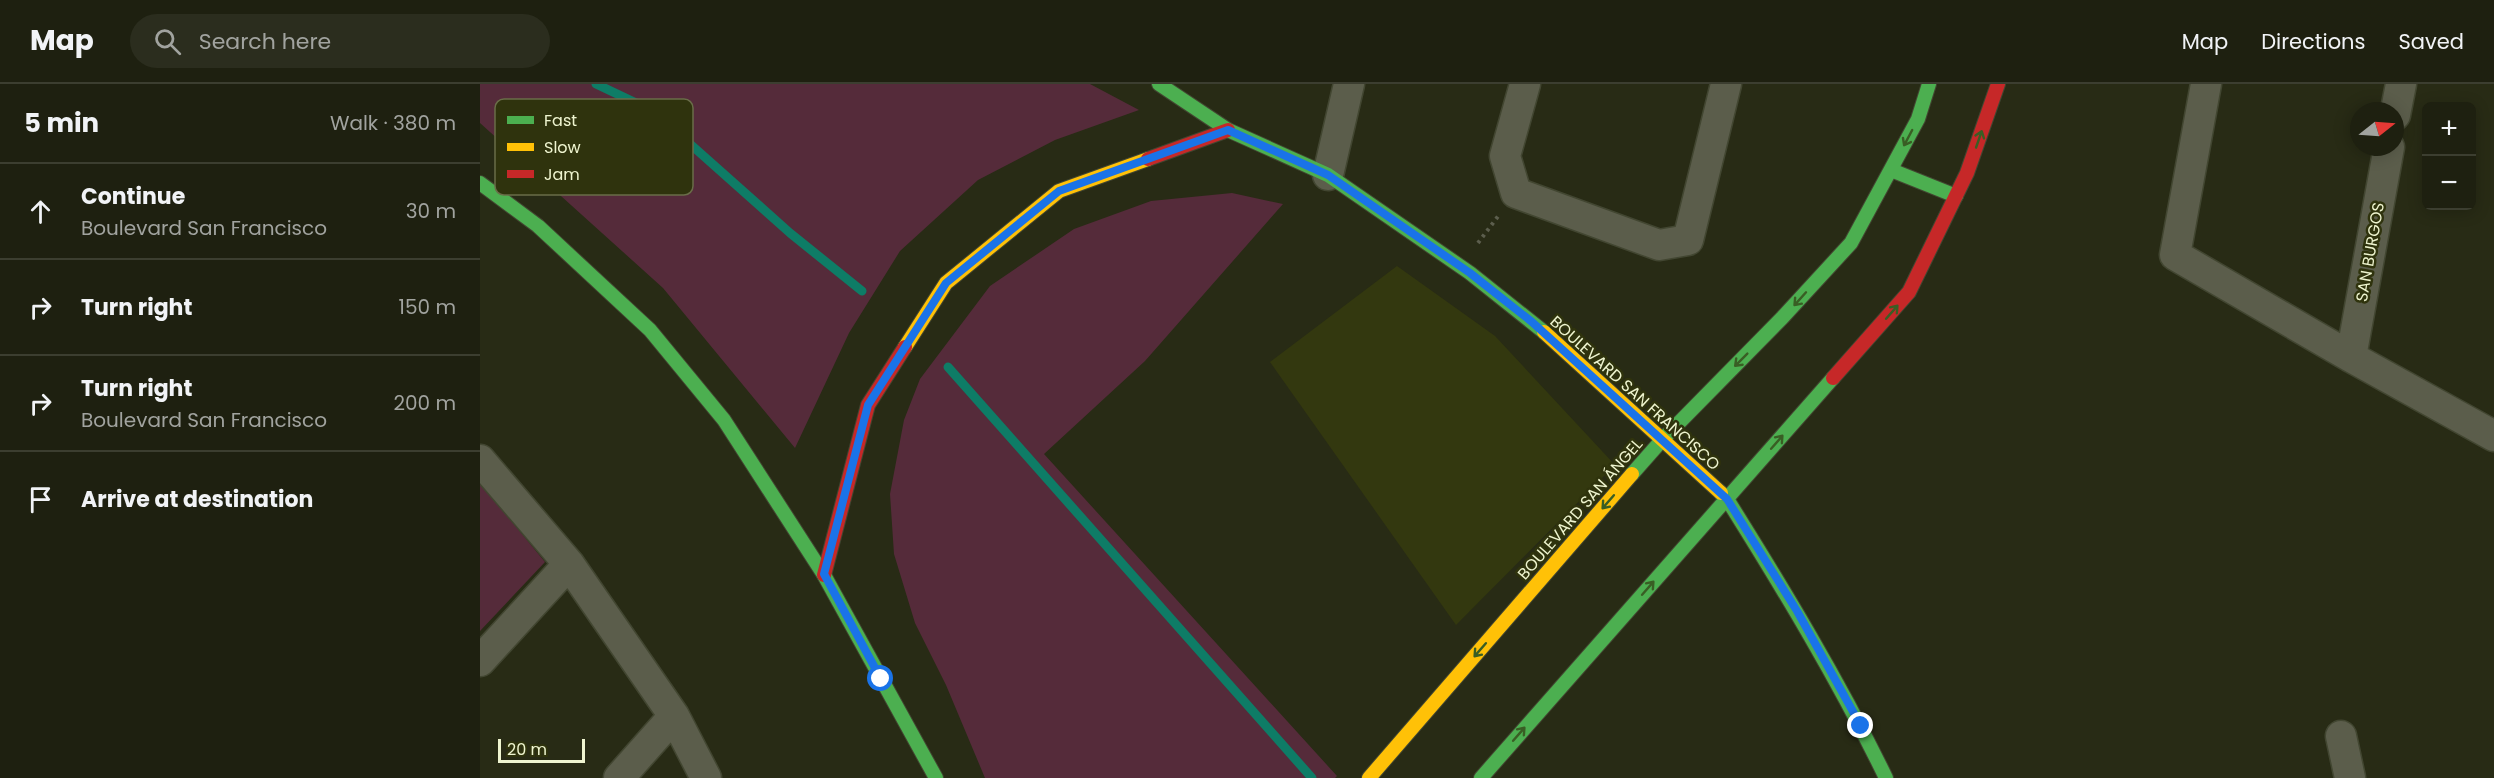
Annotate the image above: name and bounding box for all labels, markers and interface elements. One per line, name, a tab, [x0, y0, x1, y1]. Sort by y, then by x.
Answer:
search box	[130, 14, 550, 68]
text: Map	[30, 21, 94, 60]
icon: search	[151, 25, 184, 58]
text: Search here	[199, 26, 331, 57]
text: Map	[2182, 27, 2228, 56]
text: Directions	[2261, 27, 2365, 56]
text: Saved	[2398, 27, 2464, 56]
legend	[495, 99, 693, 195]
north arrow	[2350, 102, 2404, 156]
map controls	[2422, 102, 2476, 210]
button: +	[2422, 102, 2476, 156]
text: 5 min	[24, 105, 99, 141]
text: Walk · 380 m	[330, 109, 456, 137]
text: Fast	[544, 109, 577, 132]
one-way arrow	[1902, 129, 1913, 147]
one-way arrow	[1975, 130, 1986, 149]
text: Slow	[544, 136, 581, 159]
button: −	[2422, 156, 2476, 210]
text: Jam	[544, 163, 580, 186]
text: Continue	[81, 181, 185, 212]
icon: ahead	[24, 195, 57, 228]
text: 30 m	[406, 197, 456, 225]
street label: SAN BURGOS	[2350, 201, 2390, 303]
text: Boulevard San Francisco	[81, 214, 327, 242]
icon: right	[24, 291, 57, 324]
one-way arrow	[1793, 291, 1807, 306]
text: Turn right	[81, 292, 192, 323]
text: 150 m	[399, 293, 456, 321]
one-way arrow	[1885, 305, 1899, 320]
street label: BOULEVARD SAN FRANCISCO	[1545, 310, 1725, 476]
one-way arrow	[1734, 352, 1749, 367]
text: Turn right	[81, 373, 192, 404]
icon: right	[24, 387, 57, 420]
text: 200 m	[393, 389, 456, 417]
text: Boulevard San Francisco	[81, 406, 327, 434]
street label: BOULEVARD SAN ÁNGEL	[1512, 433, 1648, 585]
one-way arrow	[1770, 435, 1784, 450]
icon: arrive	[24, 483, 57, 516]
text: Arrive at destination	[81, 484, 313, 515]
one-way arrow	[1601, 494, 1615, 509]
one-way arrow	[1641, 581, 1655, 596]
one-way arrow	[1473, 642, 1487, 657]
route start	[867, 665, 893, 691]
route end	[1847, 712, 1873, 738]
one-way arrow	[1512, 727, 1526, 742]
scale bar	[498, 736, 585, 764]
text: 20 m	[507, 738, 547, 761]

